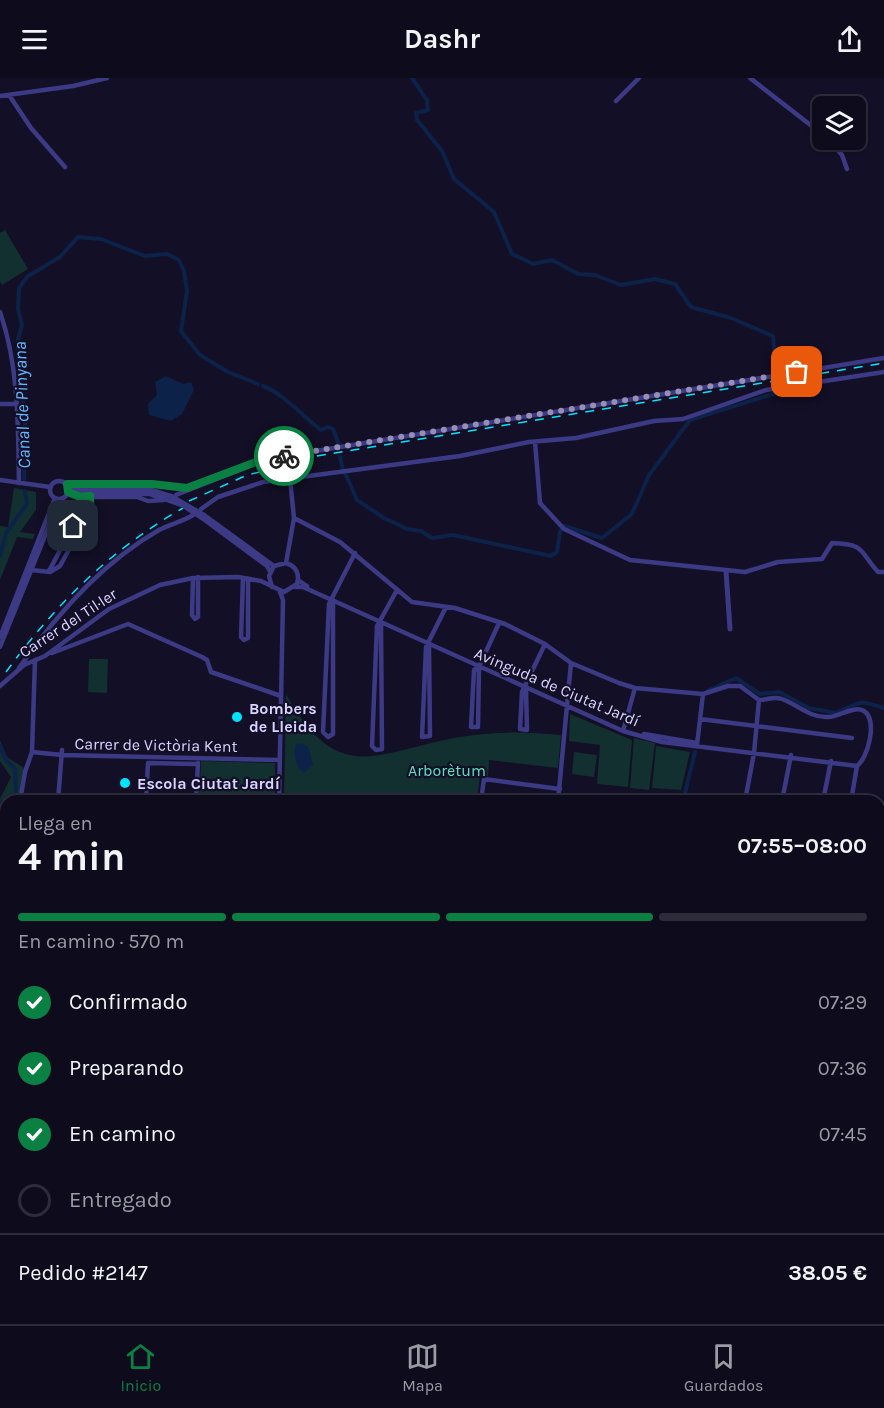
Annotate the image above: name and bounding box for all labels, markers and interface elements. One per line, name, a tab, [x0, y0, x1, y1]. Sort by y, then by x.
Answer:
icon: menu	[18, 23, 51, 56]
text: Dashr	[404, 23, 480, 55]
icon: share	[833, 23, 866, 56]
map controls	[812, 96, 866, 150]
button: layers	[812, 96, 866, 150]
water label: Canal de Pinyana	[9, 341, 35, 469]
pin	[771, 346, 822, 397]
icon: bag	[780, 355, 813, 388]
courier	[254, 426, 314, 486]
icon: bike	[268, 440, 301, 473]
pin	[47, 500, 98, 551]
icon: home	[56, 509, 89, 542]
street label: Carrer del Til·ler	[16, 584, 121, 662]
street label: Avinguda de Ciutat Jardí	[471, 644, 643, 731]
place label: Bombers de Lleida	[249, 699, 317, 736]
marker: Bombers de Lleida	[230, 710, 244, 724]
street label: Carrer de Victòria Kent	[74, 734, 238, 756]
park label: Arborètum	[408, 761, 486, 780]
place label: Escola Ciutat Jardí	[137, 774, 281, 793]
marker: Escola Ciutat Jardí	[118, 776, 132, 790]
text: Llega en	[18, 812, 93, 835]
text: 07:55–08:00	[737, 833, 867, 859]
text: 4 min	[18, 834, 125, 880]
text: En camino · 570 m	[18, 930, 184, 953]
icon: check	[18, 986, 51, 1019]
text: Confirmado	[69, 989, 188, 1015]
text: 07:29	[818, 991, 867, 1014]
icon: check	[18, 1052, 51, 1085]
text: Preparando	[69, 1055, 184, 1081]
text: 07:36	[818, 1057, 867, 1080]
icon: check	[18, 1118, 51, 1151]
text: En camino	[69, 1121, 176, 1147]
text: 07:45	[819, 1123, 867, 1146]
text: Entregado	[69, 1187, 172, 1213]
text: Pedido #2147	[18, 1260, 148, 1286]
text: 38.05 €	[788, 1260, 867, 1286]
tab: Inicio	[121, 1340, 161, 1395]
tab: Mapa	[402, 1340, 443, 1395]
tab: Guardados	[684, 1340, 763, 1395]

